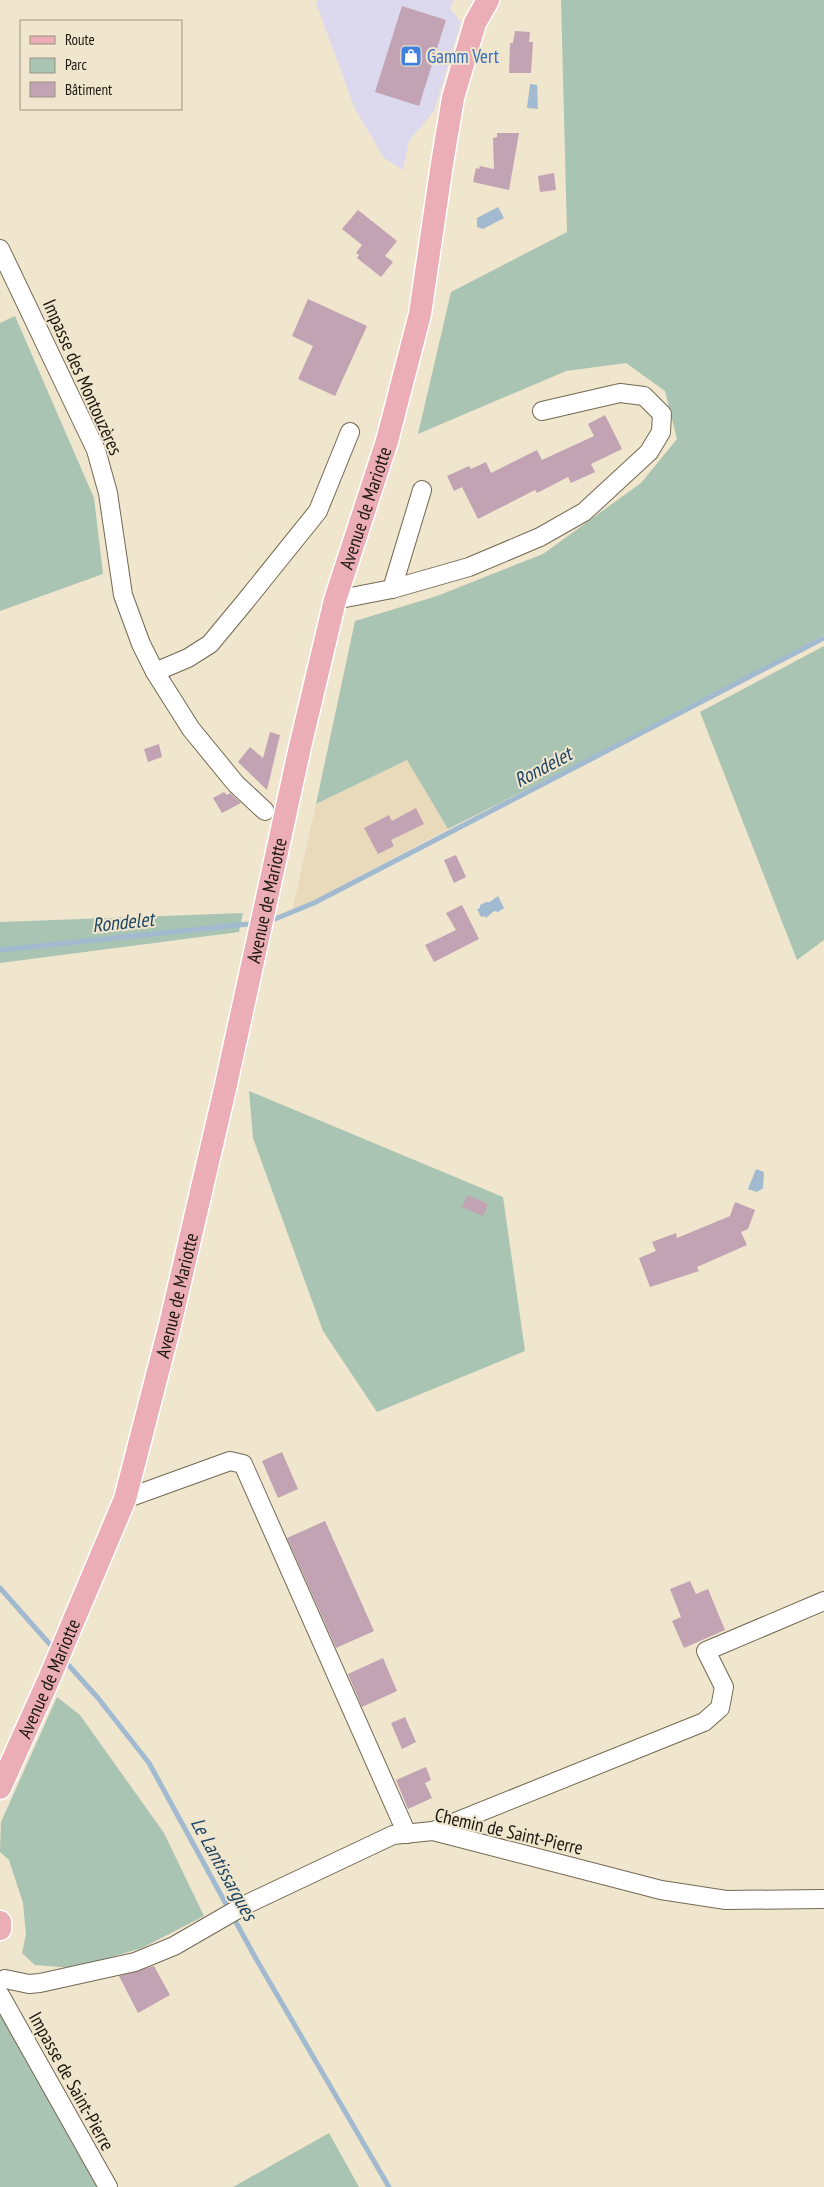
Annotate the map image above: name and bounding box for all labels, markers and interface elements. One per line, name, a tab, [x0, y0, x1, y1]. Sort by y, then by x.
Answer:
legend	[20, 20, 182, 110]
text: Route	[65, 30, 95, 49]
shop icon: Gamm Vert	[399, 44, 423, 68]
place label: Gamm Vert	[427, 44, 500, 68]
text: Parc	[65, 55, 87, 74]
text: Bâtiment	[65, 80, 112, 99]
street label: Impasse des Montouzères	[38, 295, 128, 459]
street label: Avenue de Mariotte	[334, 443, 396, 572]
water label: Rondelet	[510, 740, 578, 793]
street label: Avenue de Mariotte	[241, 835, 292, 965]
water label: Rondelet	[91, 906, 157, 938]
street label: Avenue de Mariotte	[150, 1230, 203, 1360]
street label: Avenue de Mariotte	[12, 1615, 85, 1742]
street label: Chemin de Saint-Pierre	[433, 1802, 586, 1860]
water label: Le Lantissargues	[185, 1813, 264, 1927]
street label: Impasse de Saint-Pierre	[24, 2007, 120, 2155]

